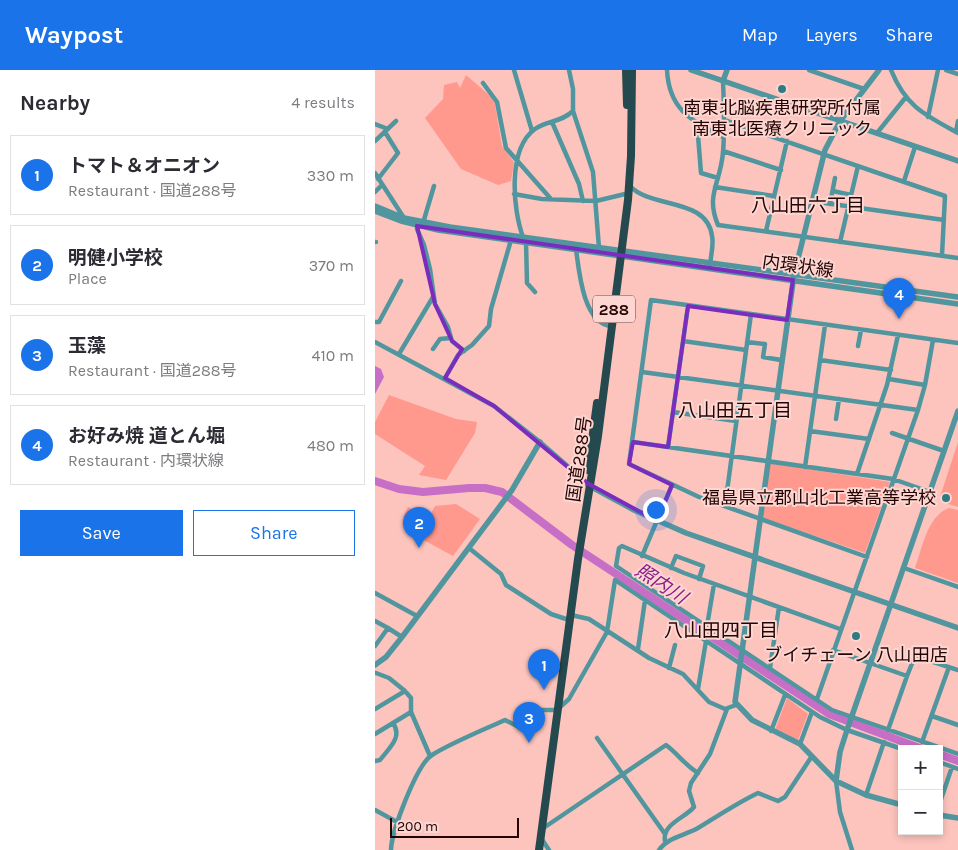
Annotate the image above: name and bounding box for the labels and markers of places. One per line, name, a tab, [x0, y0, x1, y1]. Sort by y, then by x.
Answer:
marker: 南東北脳疾患研究所付属 南東北医療クリニック	[776, 83, 788, 95]
place label: 南東北脳疾患研究所付属 南東北医療クリニック	[683, 97, 881, 140]
pin: 4	[883, 278, 915, 319]
place label: 福島県立郡山北工業高等学校	[702, 487, 936, 509]
marker: 福島県立郡山北工業高等学校	[940, 492, 952, 504]
pin: 2	[403, 507, 435, 548]
marker: ブイチェーン 八山田店	[850, 630, 862, 642]
place label: ブイチェーン 八山田店	[764, 644, 948, 666]
pin: 1	[528, 649, 560, 690]
pin: 3	[513, 702, 545, 743]

